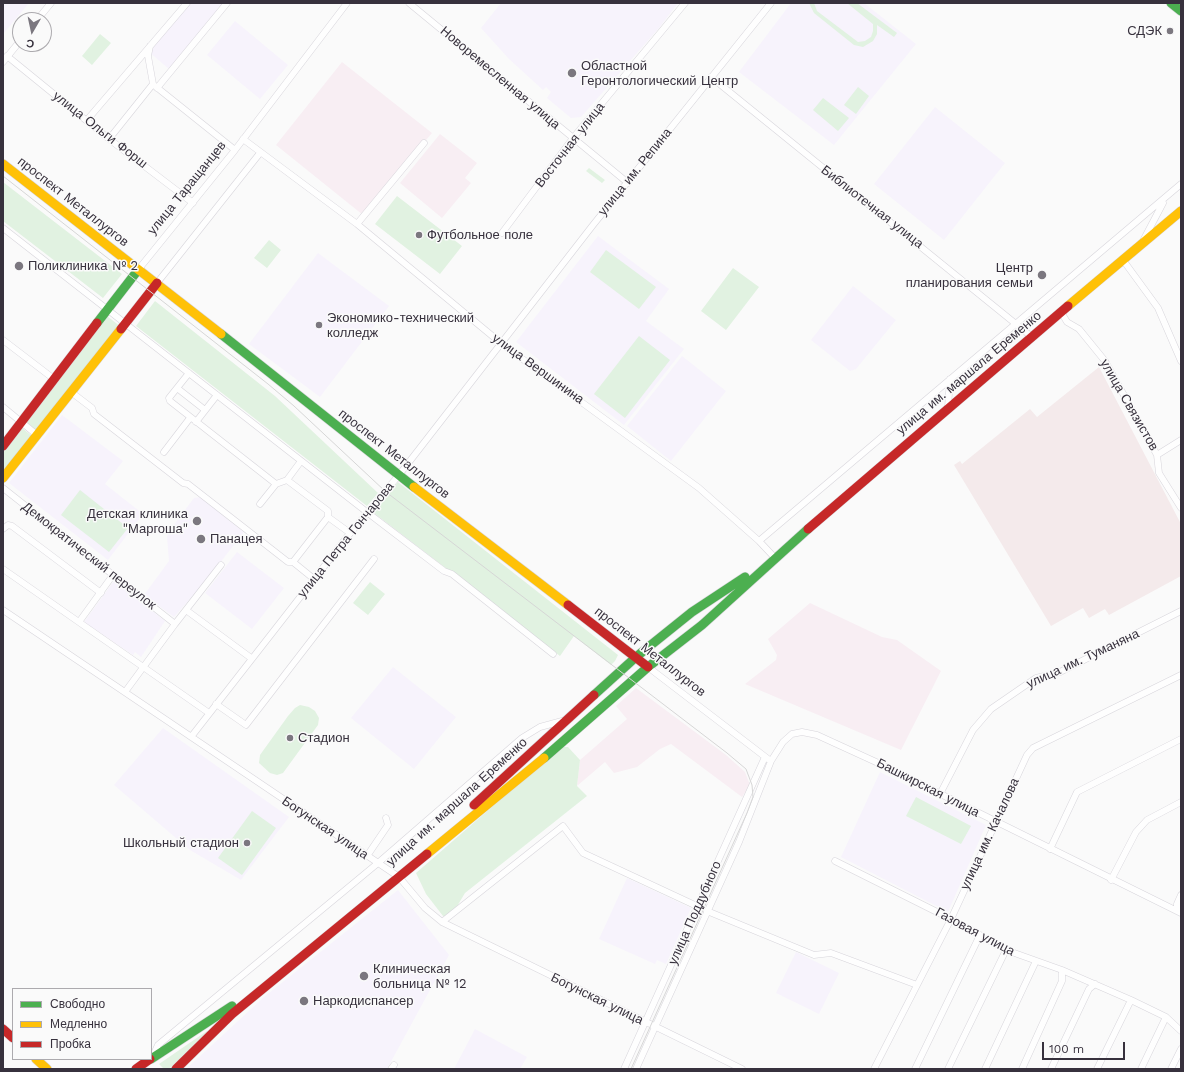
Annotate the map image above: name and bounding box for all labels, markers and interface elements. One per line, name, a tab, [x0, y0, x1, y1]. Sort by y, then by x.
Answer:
north arrow	[12, 12, 52, 52]
street label: Новоремесленная улица	[437, 23, 563, 133]
place label: СДЭК	[1127, 23, 1162, 39]
marker: СДЭК	[1165, 26, 1175, 36]
text: С	[25, 36, 35, 50]
place label: Областной Геронтологический Центр	[581, 58, 738, 89]
marker: Областной Геронтологический Центр	[566, 67, 578, 79]
street label: улица Ольги Форш	[50, 88, 150, 172]
street label: Восточная улица	[532, 99, 608, 191]
street label: улица им. Репина	[595, 125, 675, 219]
street label: улица Таращанцев	[145, 138, 229, 238]
street label: проспект Металлургов	[14, 154, 132, 250]
street label: Библиотечная улица	[818, 162, 926, 252]
place label: Футбольное поле	[427, 227, 533, 243]
marker: Футбольное поле	[414, 230, 424, 240]
place label: Поликлиника № 2	[28, 258, 138, 274]
marker: Поликлиника № 2	[13, 260, 25, 272]
place label: Центр планирования семьи	[906, 260, 1033, 291]
marker: Центр планирования семьи	[1036, 269, 1048, 281]
street label: улица им. маршала Еременко	[893, 308, 1045, 438]
place label: Экономико-технический колледж	[327, 310, 474, 341]
marker: Экономико-технический колледж	[314, 320, 324, 330]
street label: улица Вершинина	[489, 330, 587, 408]
street label: улица Связистов	[1096, 356, 1162, 454]
street label: проспект Металлургов	[335, 406, 453, 502]
street label: улица Петра Гончарова	[295, 479, 397, 601]
street label: Демократический переулок	[19, 499, 159, 613]
place label: Детская клиника "Маргоша"	[87, 506, 188, 537]
marker: Детская клиника "Маргоша"	[191, 515, 203, 527]
place label: Панацея	[210, 531, 263, 547]
marker: Панацея	[195, 533, 207, 545]
street label: проспект Металлургов	[591, 604, 709, 700]
street label: улица им. Туманяна	[1024, 626, 1142, 692]
place label: Стадион	[298, 730, 350, 746]
marker: Стадион	[285, 733, 295, 743]
street label: улица им. маршала Еременко	[383, 735, 531, 869]
street label: Башкирская улица	[874, 755, 982, 821]
street label: улица им. Качалова	[957, 776, 1023, 892]
street label: Богунская улица	[279, 793, 371, 863]
place label: Школьный стадион	[123, 835, 239, 851]
marker: Школьный стадион	[242, 838, 252, 848]
street label: улица Поддубного	[665, 859, 725, 967]
street label: Газовая улица	[933, 905, 1017, 959]
place label: Клиническая больница № 12	[373, 961, 467, 992]
marker: Клиническая больница № 12	[358, 970, 370, 982]
street label: Богунская улица	[548, 970, 646, 1028]
legend	[12, 988, 152, 1060]
place label: Наркодиспансер	[313, 993, 413, 1009]
marker: Наркодиспансер	[298, 995, 310, 1007]
text: Свободно	[50, 997, 105, 1011]
text: Медленно	[50, 1017, 107, 1031]
scale bar	[1044, 1034, 1127, 1060]
text: Пробка	[50, 1037, 91, 1051]
text: 100 m	[1049, 1042, 1084, 1056]

